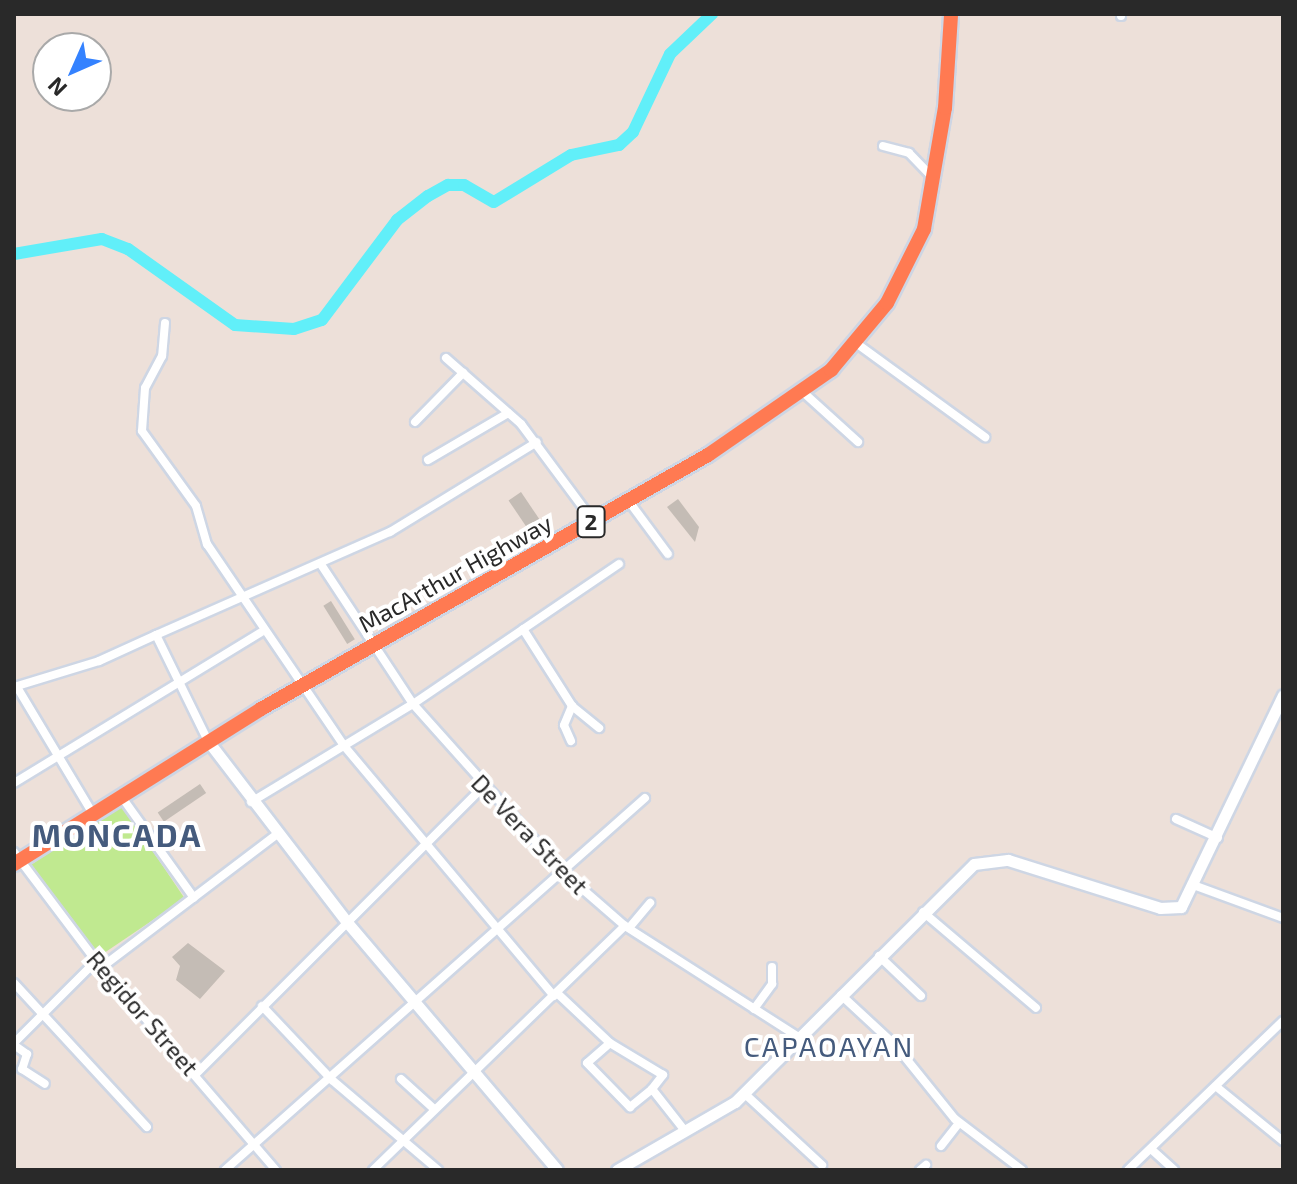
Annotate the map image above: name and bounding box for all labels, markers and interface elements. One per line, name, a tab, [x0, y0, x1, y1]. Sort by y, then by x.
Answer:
north arrow	[32, 32, 112, 112]
text: N	[42, 73, 71, 102]
road number: 2	[575, 504, 607, 540]
street label: MacArthur Highway	[353, 508, 557, 638]
street label: De Vera Street	[466, 768, 594, 900]
district label: MONCADA	[32, 815, 202, 853]
street label: Regidor Street	[81, 945, 205, 1081]
district label: CAPAOAYAN	[744, 1029, 914, 1063]

